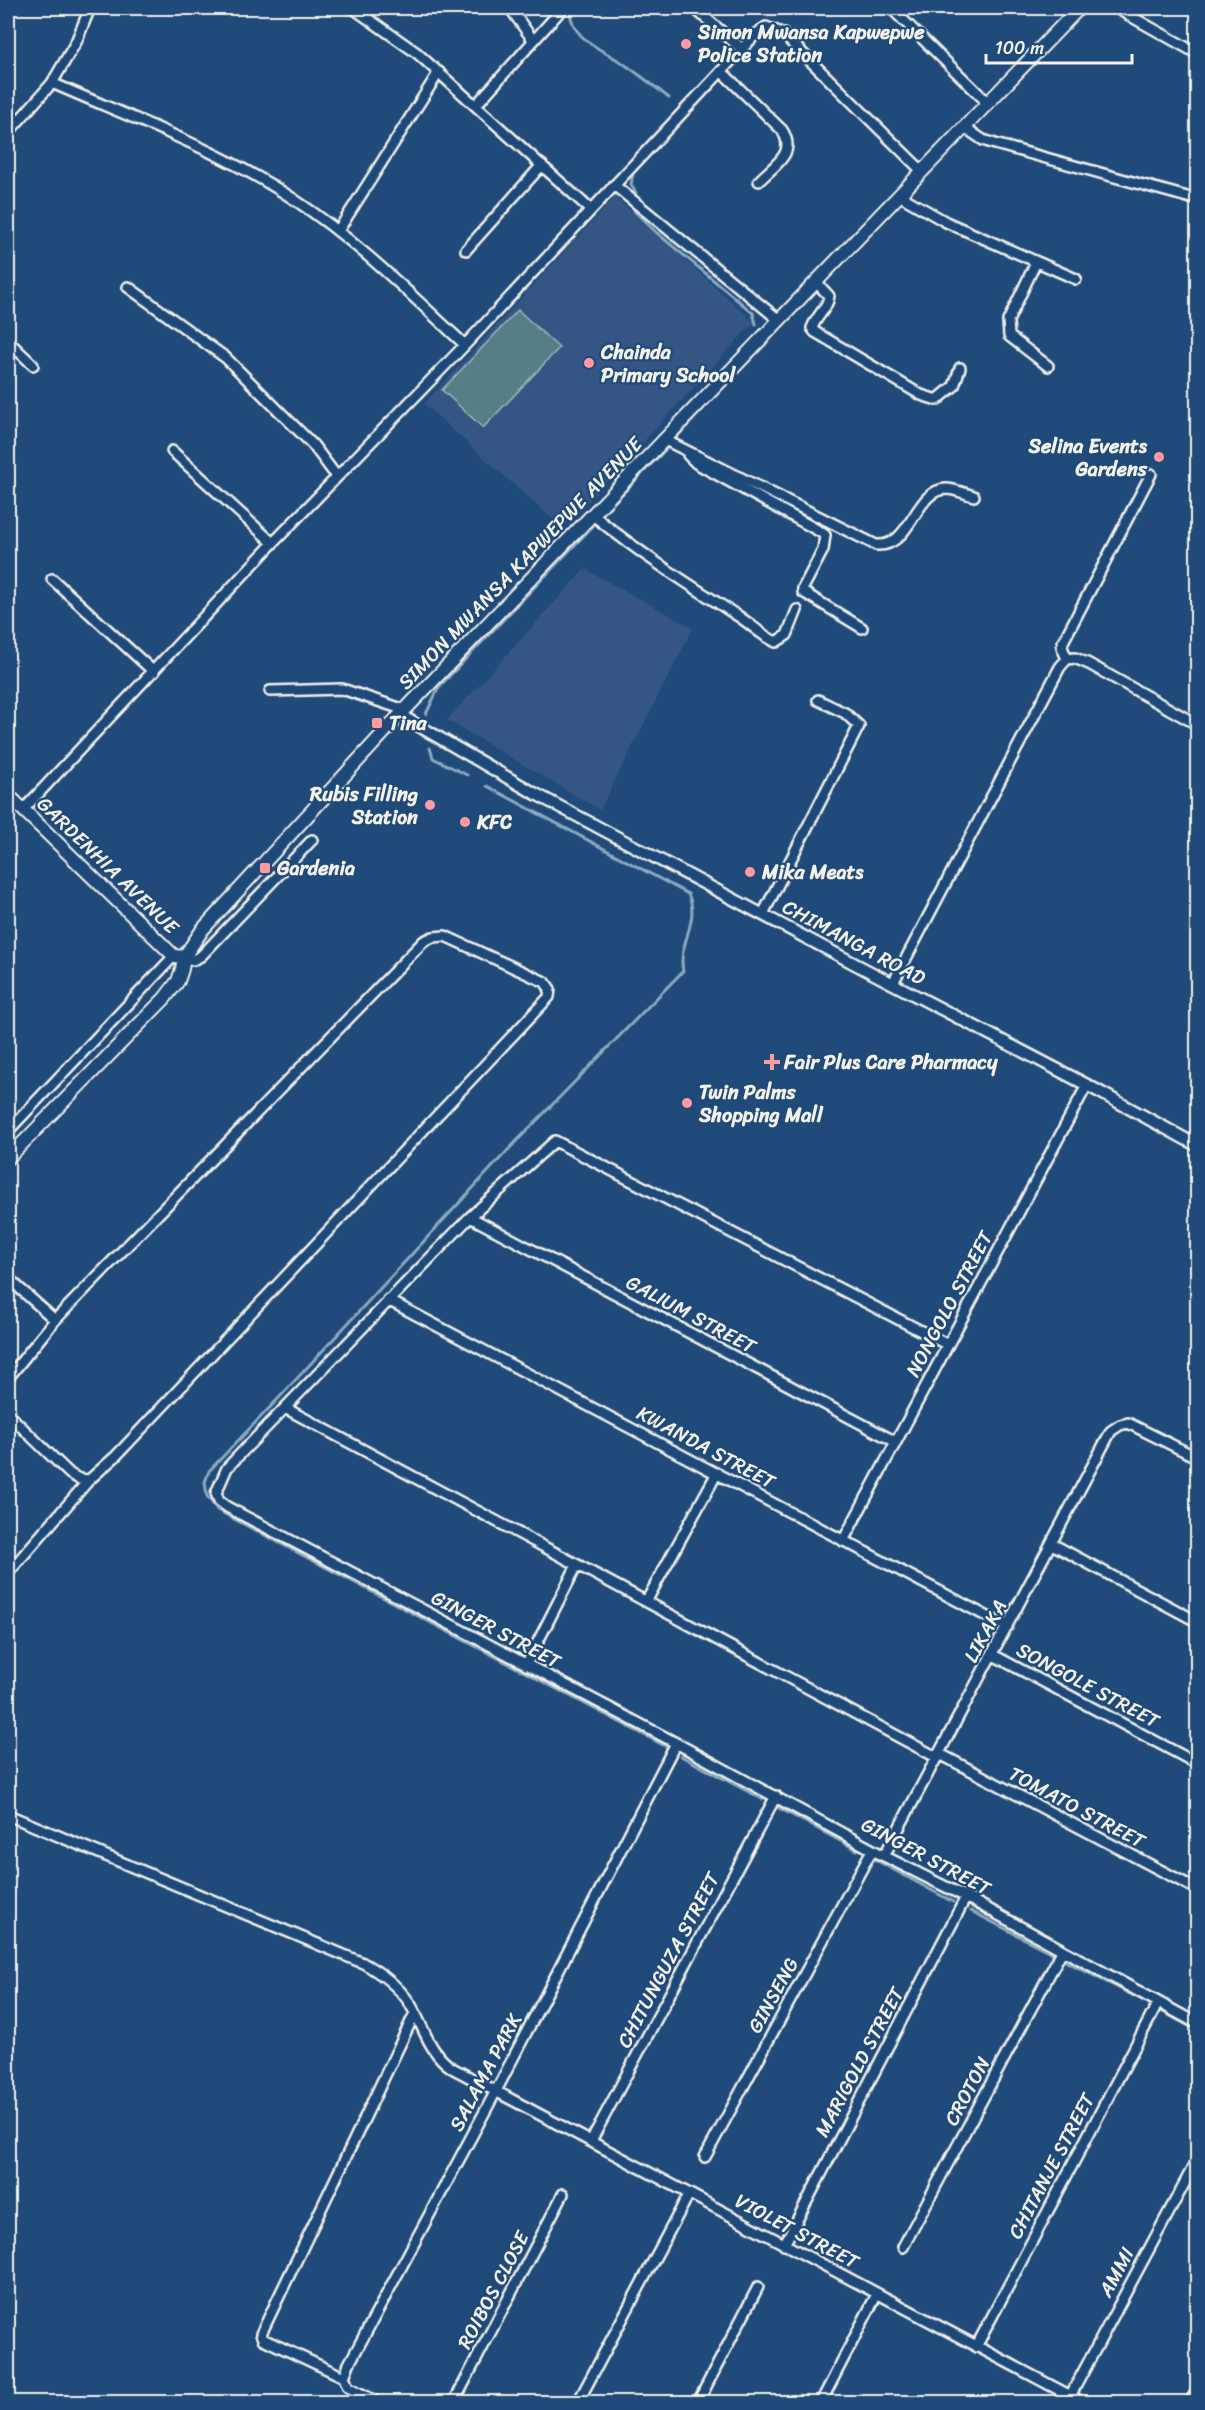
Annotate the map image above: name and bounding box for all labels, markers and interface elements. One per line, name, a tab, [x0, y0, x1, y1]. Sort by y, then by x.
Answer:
place label: Simon Mwansa Kapwepwe Police Station	[697, 15, 925, 73]
scale bar	[986, 27, 1132, 65]
text: 100 m	[995, 32, 1044, 64]
marker: Simon Mwansa Kapwepwe Police Station	[679, 37, 693, 51]
place label: Chainda Primary School	[600, 335, 736, 393]
marker: Chainda Primary School	[582, 356, 596, 370]
street label: SIMON MWANSA KAPWEPWE AVENUE	[389, 427, 653, 698]
place label: Selina Events Gardens	[1028, 429, 1148, 487]
marker: Selina Events Gardens	[1152, 450, 1166, 464]
place label: Tina	[389, 706, 427, 741]
marker: Tina	[370, 716, 384, 730]
place label: Rubis Filling Station	[309, 777, 418, 835]
street label: GARDENHIA AVENUE	[28, 788, 189, 944]
marker: Rubis Filling Station	[423, 798, 437, 812]
place label: KFC	[476, 805, 512, 840]
marker: KFC	[458, 815, 472, 829]
place label: Gardenia	[276, 851, 355, 886]
place label: Mika Meats	[761, 855, 864, 890]
marker: Gardenia	[258, 861, 272, 875]
marker: Mika Meats	[743, 865, 757, 879]
street label: CHIMANGA ROAD	[776, 890, 932, 995]
place label: Fair Plus Care Pharmacy	[783, 1045, 998, 1080]
marker: Fair Plus Care Pharmacy	[765, 1055, 779, 1069]
place label: Twin Palms Shopping Mall	[698, 1075, 824, 1133]
marker: Twin Palms Shopping Mall	[680, 1096, 694, 1110]
street label: NONGOLO STREET	[896, 1224, 1003, 1384]
street label: GALIUM STREET	[619, 1265, 764, 1364]
street label: KWANDA STREET	[630, 1396, 783, 1499]
street label: GINGER STREET	[425, 1580, 568, 1679]
street label: LIKAKA	[954, 1593, 1017, 1669]
street label: SONGOLE STREET	[1010, 1633, 1167, 1739]
street label: TOMATO STREET	[1002, 1757, 1153, 1859]
street label: GINGER STREET	[855, 1807, 998, 1906]
street label: CHITUNGUZA STREET	[607, 1864, 731, 2054]
street label: GINSENG	[738, 1951, 809, 2040]
street label: MARIGOLD STREET	[805, 1980, 914, 2144]
street label: SALAMA PARK	[439, 2007, 531, 2138]
street label: CROTON	[935, 2050, 1000, 2132]
street label: CHITANJE STREET	[998, 2086, 1105, 2245]
street label: VIOLET STREET	[728, 2184, 867, 2280]
street label: ROIBOS CLOSE	[448, 2223, 540, 2356]
street label: AMMI	[1088, 2241, 1144, 2305]

